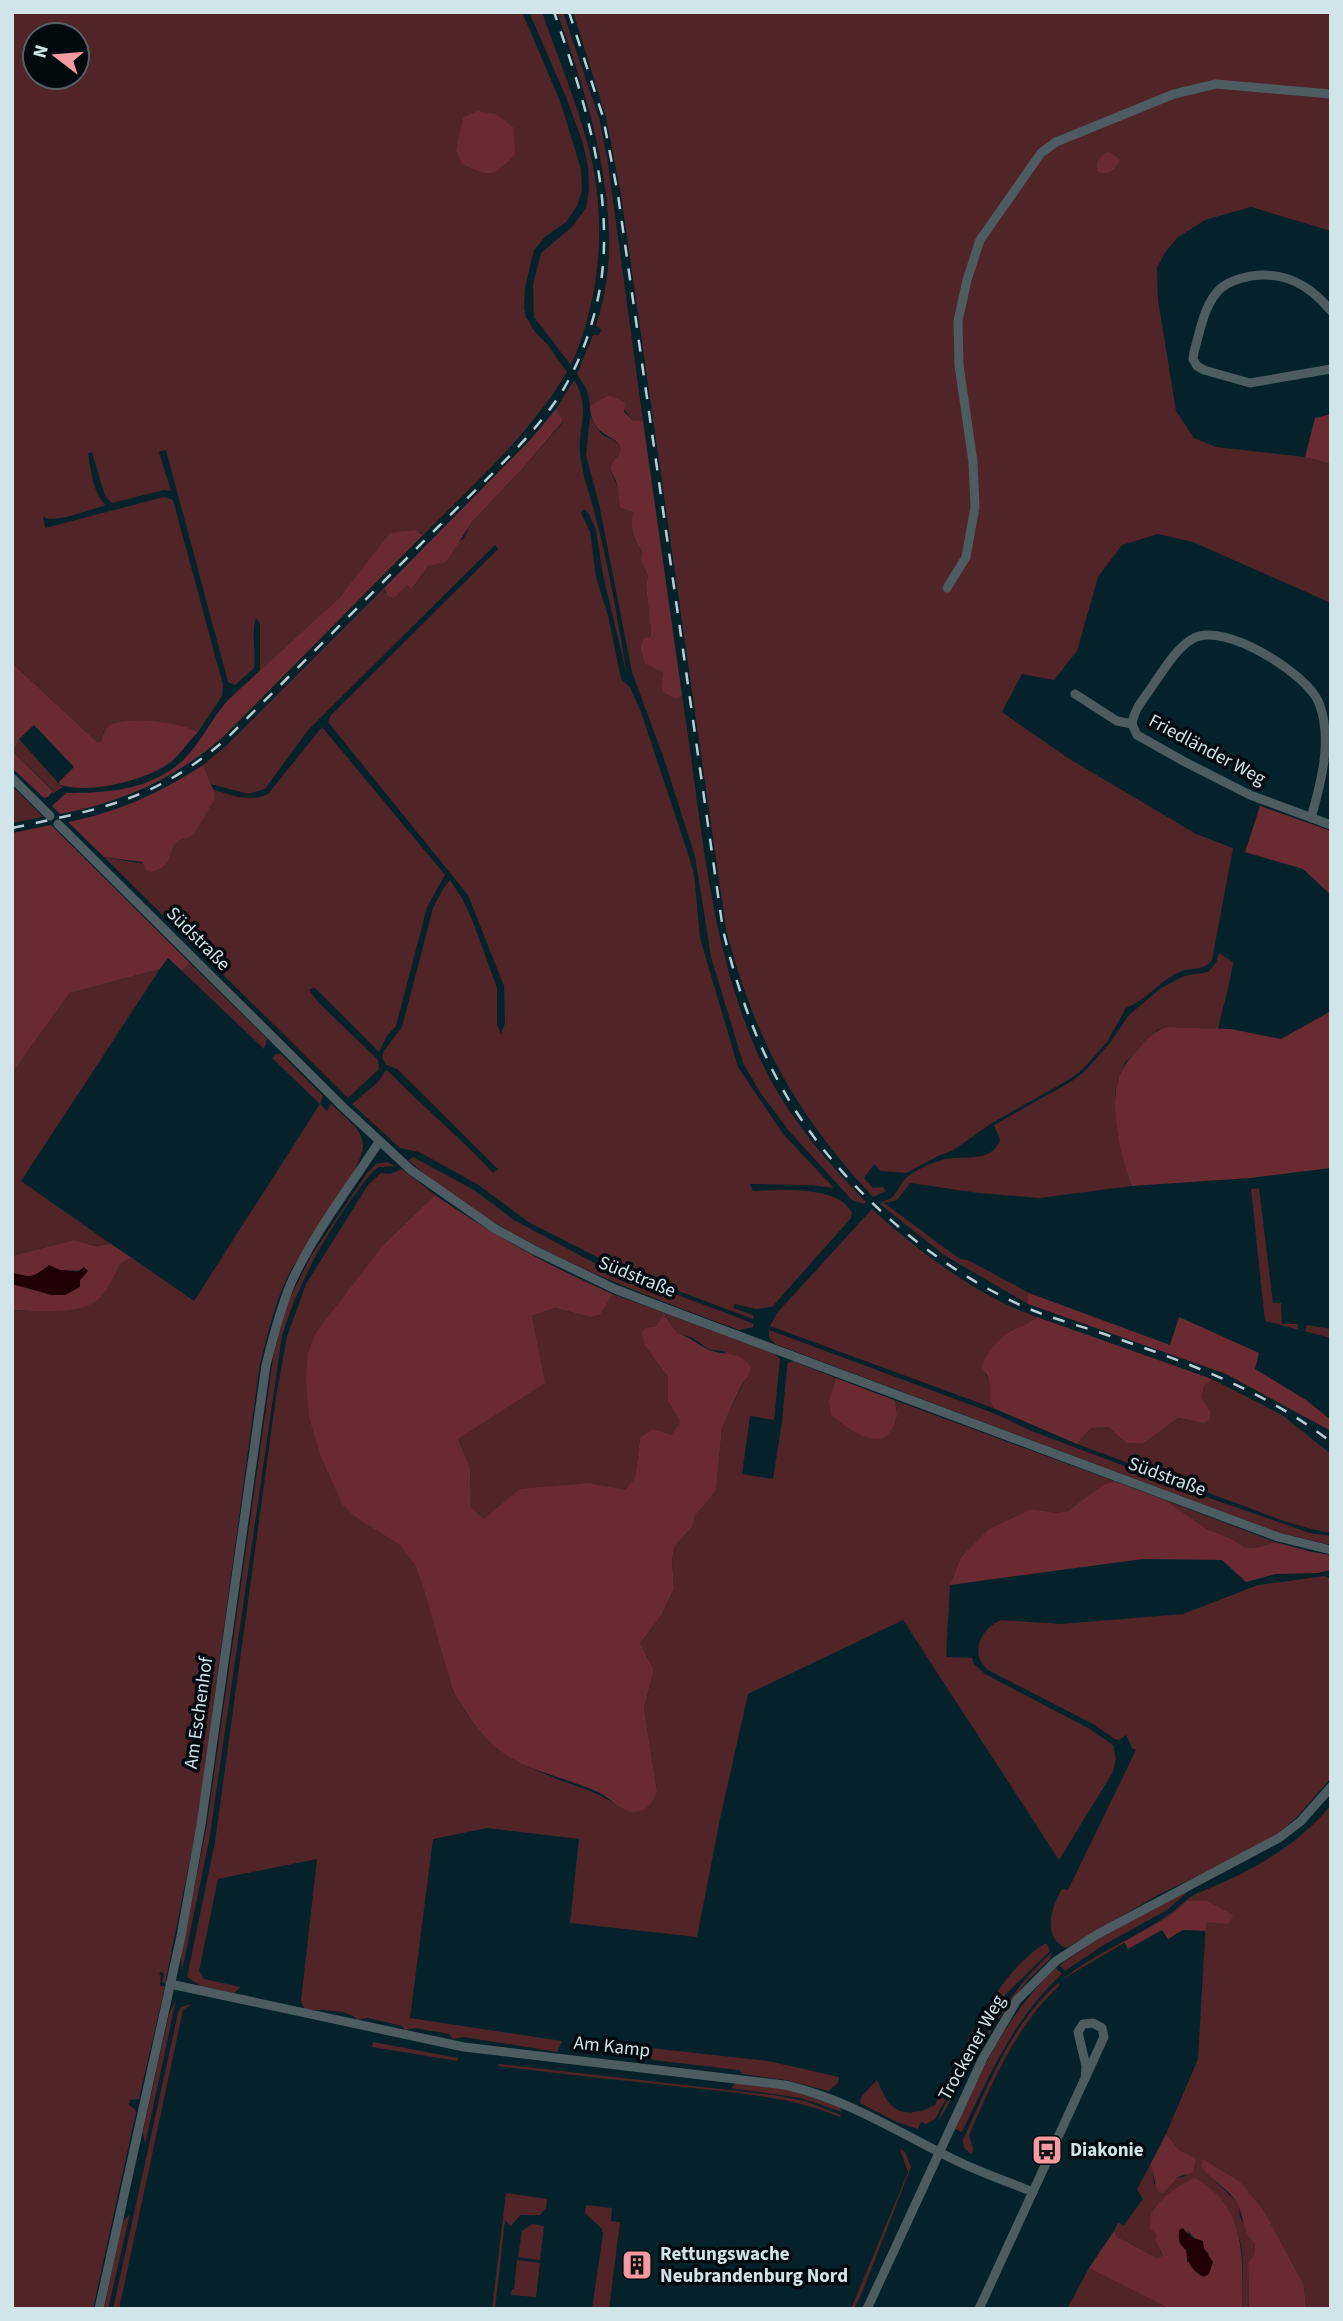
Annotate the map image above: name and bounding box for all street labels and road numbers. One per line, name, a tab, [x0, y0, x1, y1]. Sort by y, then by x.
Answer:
street label: Friedländer Weg	[1144, 708, 1271, 792]
street label: Südstraße	[160, 901, 236, 977]
street label: Südstraße	[594, 1249, 680, 1305]
street label: Südstraße	[1124, 1450, 1210, 1504]
street label: Am Eschenhof	[178, 1654, 220, 1771]
street label: Trockener Weg	[932, 1990, 1012, 2106]
street label: Am Kamp	[572, 2030, 652, 2064]

